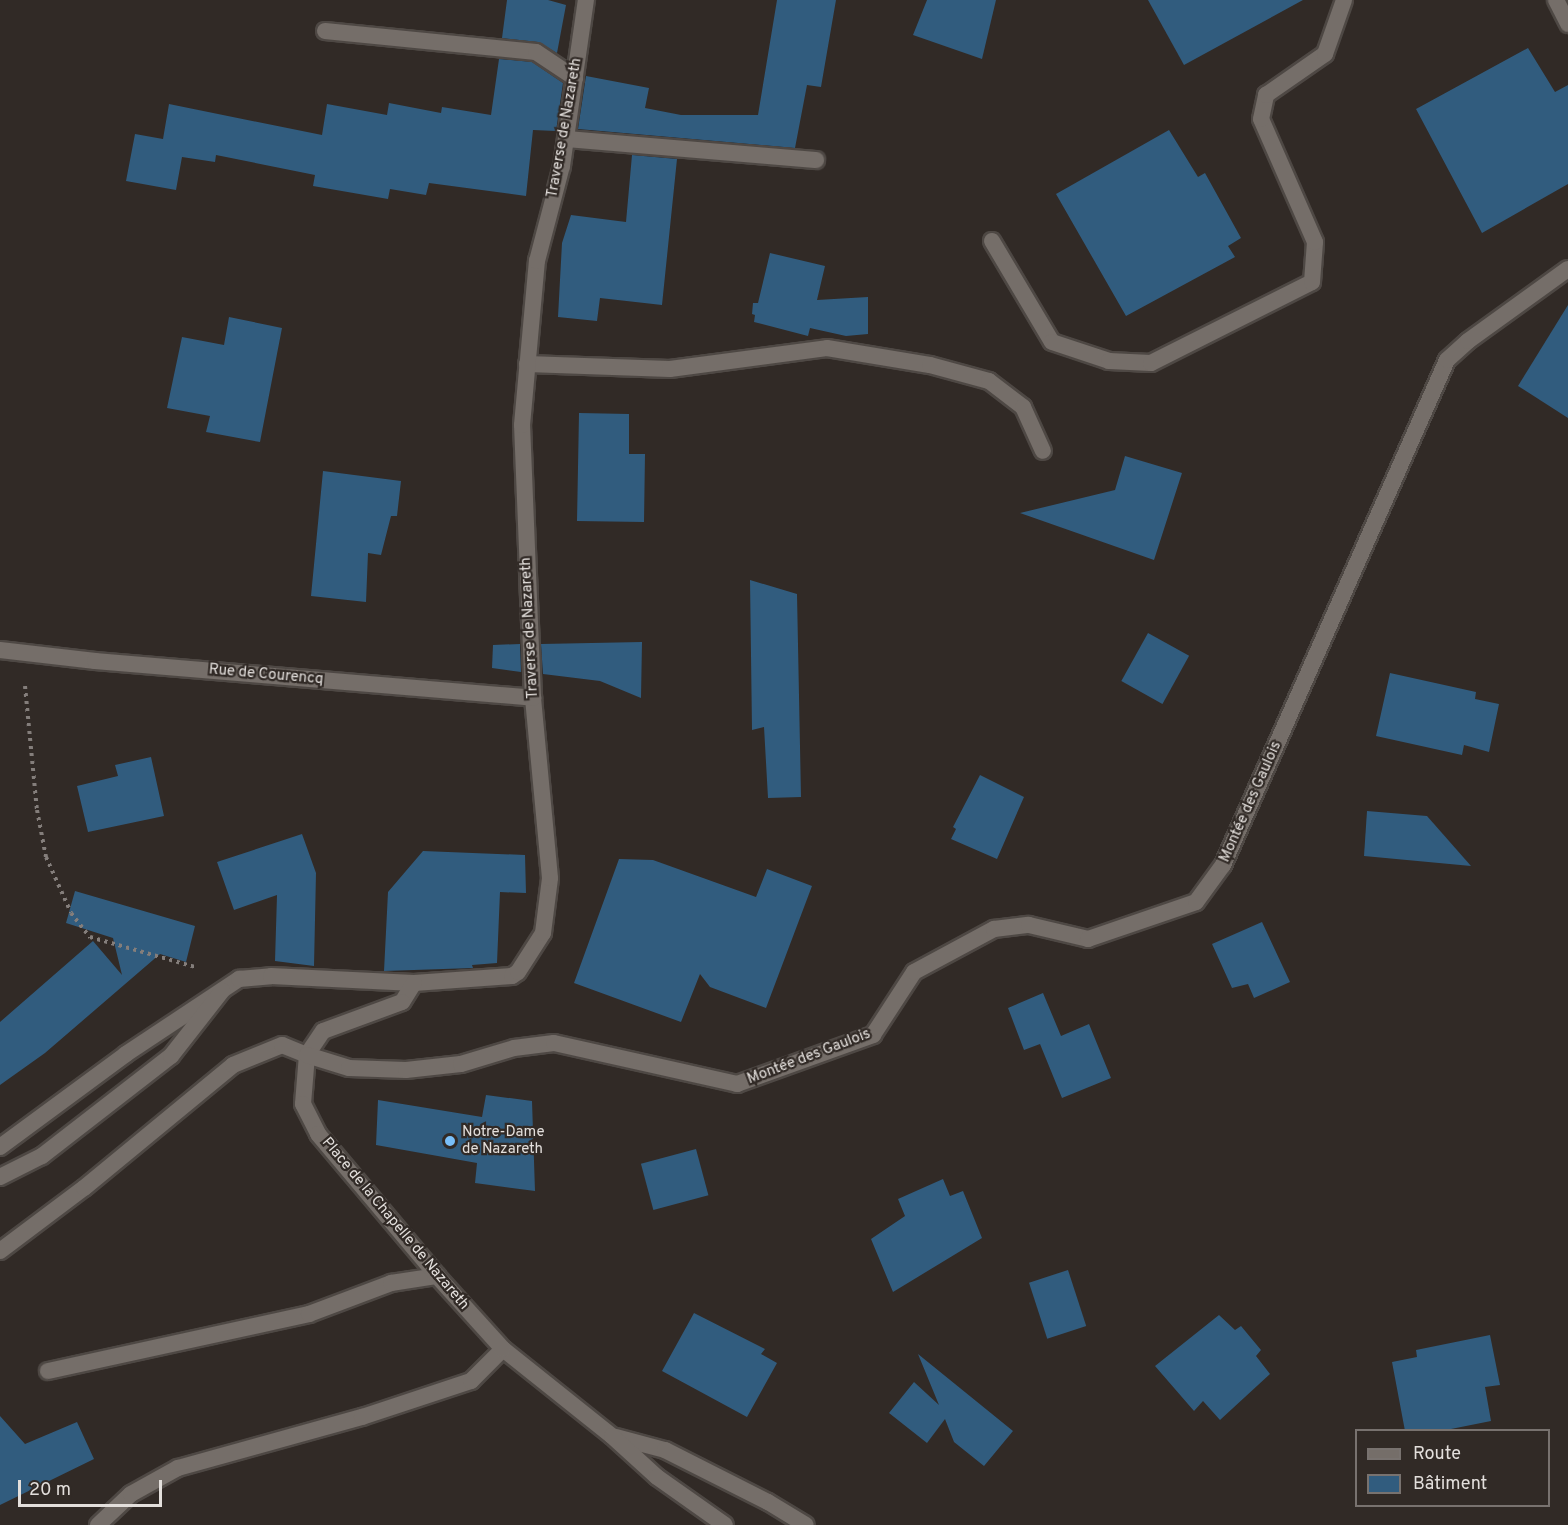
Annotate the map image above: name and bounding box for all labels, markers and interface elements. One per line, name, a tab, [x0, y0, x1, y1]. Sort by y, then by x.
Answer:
street label: Traverse de Nazareth	[544, 57, 586, 199]
street label: Traverse de Nazareth	[517, 557, 543, 699]
street label: Rue de Courencq	[208, 661, 324, 689]
street label: Montée des Gaulois	[1216, 739, 1286, 865]
street label: Montée des Gaulois	[745, 1025, 873, 1089]
place label: Notre-Dame de Nazareth	[462, 1123, 544, 1158]
street label: Place de la Chapelle de Nazareth	[318, 1134, 472, 1314]
marker: Notre-Dame de Nazareth	[443, 1134, 457, 1148]
legend	[1355, 1429, 1550, 1507]
text: Route	[1413, 1443, 1461, 1466]
scale bar	[21, 1468, 165, 1506]
text: Bâtiment	[1413, 1473, 1487, 1496]
text: 20 m	[29, 1479, 71, 1502]

